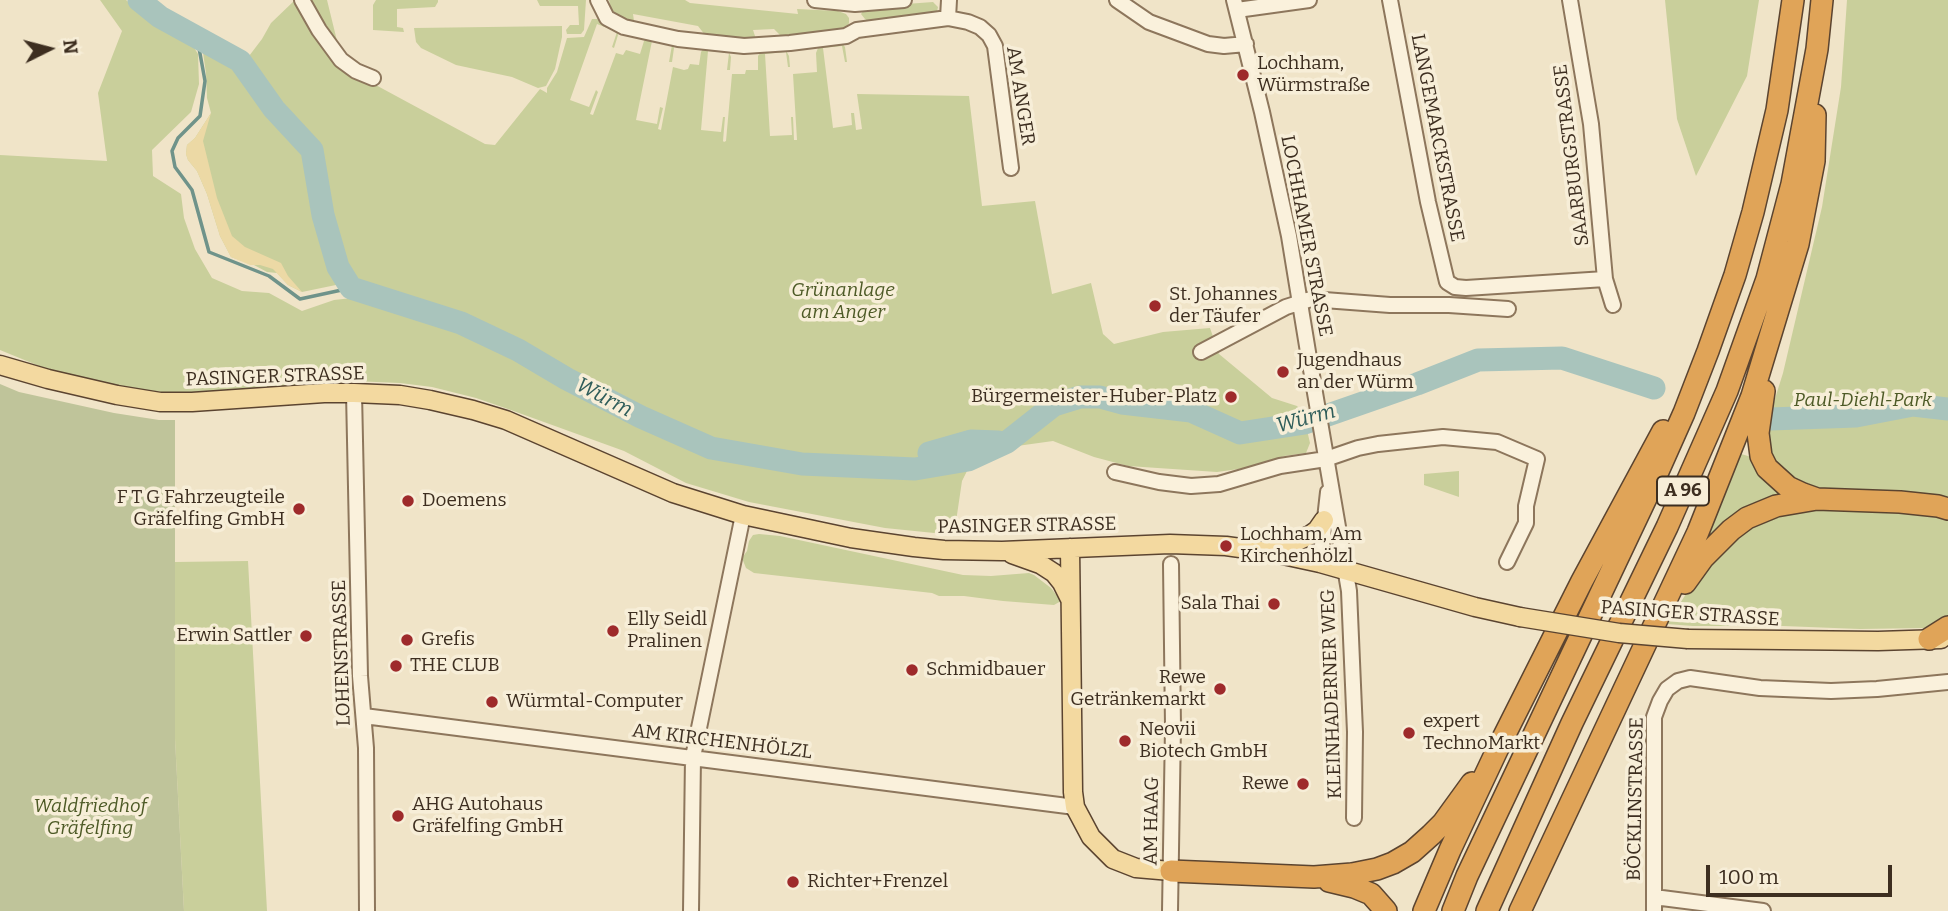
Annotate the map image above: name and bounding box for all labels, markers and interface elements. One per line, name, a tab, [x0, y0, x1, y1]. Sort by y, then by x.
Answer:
north arrow	[14, 14, 84, 84]
street label: LANGEMARCKSTRASSE	[1406, 32, 1468, 244]
text: N	[58, 38, 83, 55]
street label: AM ANGER	[1001, 45, 1039, 147]
place label: Lochham, Würmstraße	[1257, 53, 1370, 97]
street label: SAARBURGSTRASSE	[1550, 63, 1594, 247]
marker: Lochham, Würmstraße	[1235, 67, 1251, 83]
street label: LOCHHAMER STRASSE	[1275, 133, 1337, 339]
park label: Grünanlage am Anger	[791, 280, 895, 324]
place label: St. Johannes der Täufer	[1169, 284, 1278, 328]
marker: St. Johannes der Täufer	[1147, 298, 1163, 314]
place label: Jugendhaus an der Würm	[1297, 350, 1414, 394]
street label: PASINGER STRASSE	[185, 362, 365, 392]
marker: Jugendhaus an der Würm	[1275, 364, 1291, 380]
water label: Würm	[572, 373, 636, 423]
place label: Bürgermeister-Huber-Platz	[971, 386, 1217, 408]
marker: Bürgermeister-Huber-Platz	[1223, 389, 1239, 405]
park label: Paul-Diehl-Park	[1794, 390, 1932, 412]
water label: Würm	[1274, 399, 1338, 439]
road number: A 96	[1657, 476, 1709, 505]
place label: F T G Fahrzeugteile Gräfelfing GmbH	[117, 487, 285, 531]
place label: Doemens	[422, 490, 506, 512]
marker: Doemens	[400, 493, 416, 509]
marker: F T G Fahrzeugteile Gräfelfing GmbH	[291, 501, 307, 517]
street label: PASINGER STRASSE	[937, 513, 1117, 539]
place label: Lochham, Am Kirchenhölzl	[1240, 524, 1362, 568]
marker: Lochham, Am Kirchenhölzl	[1218, 538, 1234, 554]
street label: LOHENSTRASSE	[328, 579, 356, 727]
street label: KLEINHADERNER WEG	[1317, 589, 1347, 799]
place label: Sala Thai	[1180, 593, 1260, 615]
marker: Sala Thai	[1266, 596, 1282, 612]
street label: PASINGER STRASSE	[1600, 596, 1780, 632]
place label: Elly Seidl Pralinen	[627, 609, 707, 653]
marker: Elly Seidl Pralinen	[605, 623, 621, 639]
place label: Erwin Sattler	[176, 625, 292, 647]
marker: Erwin Sattler	[298, 628, 314, 644]
place label: Grefis	[421, 629, 475, 651]
marker: Grefis	[399, 632, 415, 648]
place label: THE CLUB	[410, 655, 500, 677]
marker: THE CLUB	[388, 658, 404, 674]
place label: Schmidbauer	[926, 659, 1045, 681]
marker: Schmidbauer	[904, 662, 920, 678]
place label: Rewe Getränkemarkt	[1070, 667, 1206, 711]
marker: Rewe Getränkemarkt	[1212, 681, 1228, 697]
place label: Würmtal-Computer	[506, 691, 683, 713]
marker: Würmtal-Computer	[484, 694, 500, 710]
place label: expert TechnoMarkt	[1423, 711, 1540, 755]
street label: BÖCKLINSTRASSE	[1623, 717, 1649, 881]
place label: Neovii Biotech GmbH	[1139, 719, 1268, 763]
street label: AM KIRCHENHÖLZL	[631, 720, 813, 764]
marker: expert TechnoMarkt	[1401, 725, 1417, 741]
marker: Neovii Biotech GmbH	[1117, 733, 1133, 749]
place label: Rewe	[1242, 773, 1289, 795]
street label: AM HAAG	[1140, 776, 1164, 866]
marker: Rewe	[1295, 776, 1311, 792]
place label: AHG Autohaus Gräfelfing GmbH	[412, 794, 564, 838]
park label: Waldfriedhof Gräfelfing	[33, 796, 147, 840]
marker: AHG Autohaus Gräfelfing GmbH	[390, 808, 406, 824]
scale bar	[1710, 852, 1896, 896]
text: 100 m	[1719, 864, 1779, 890]
place label: Richter+Frenzel	[807, 871, 948, 893]
marker: Richter+Frenzel	[785, 874, 801, 890]

